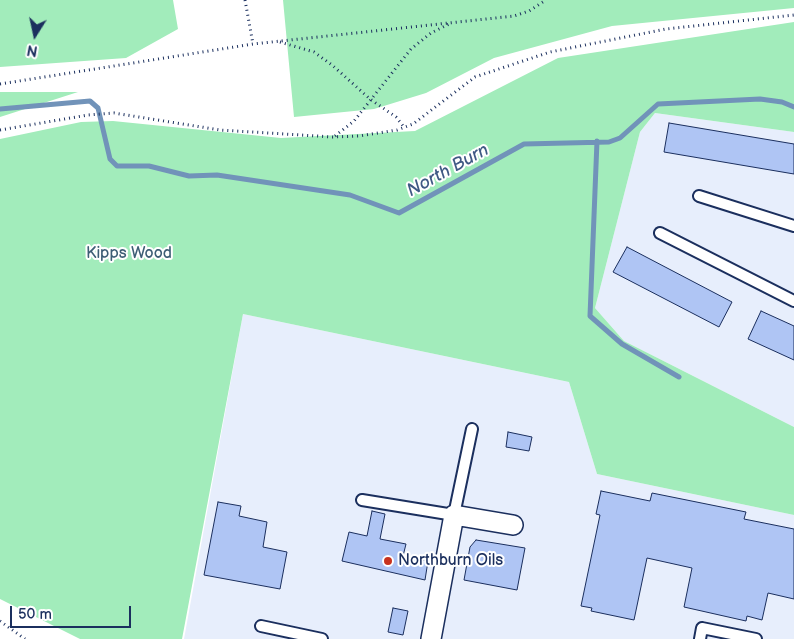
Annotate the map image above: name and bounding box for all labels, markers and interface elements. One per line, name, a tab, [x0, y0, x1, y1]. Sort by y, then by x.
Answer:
north arrow	[10, 10, 60, 60]
text: N	[26, 41, 39, 60]
water label: North Burn	[403, 140, 493, 202]
park label: Kipps Wood	[86, 244, 172, 264]
place label: Northburn Oils	[398, 551, 503, 571]
marker: Northburn Oils	[382, 555, 394, 567]
scale bar	[12, 596, 134, 628]
text: 50 m	[18, 605, 52, 624]

